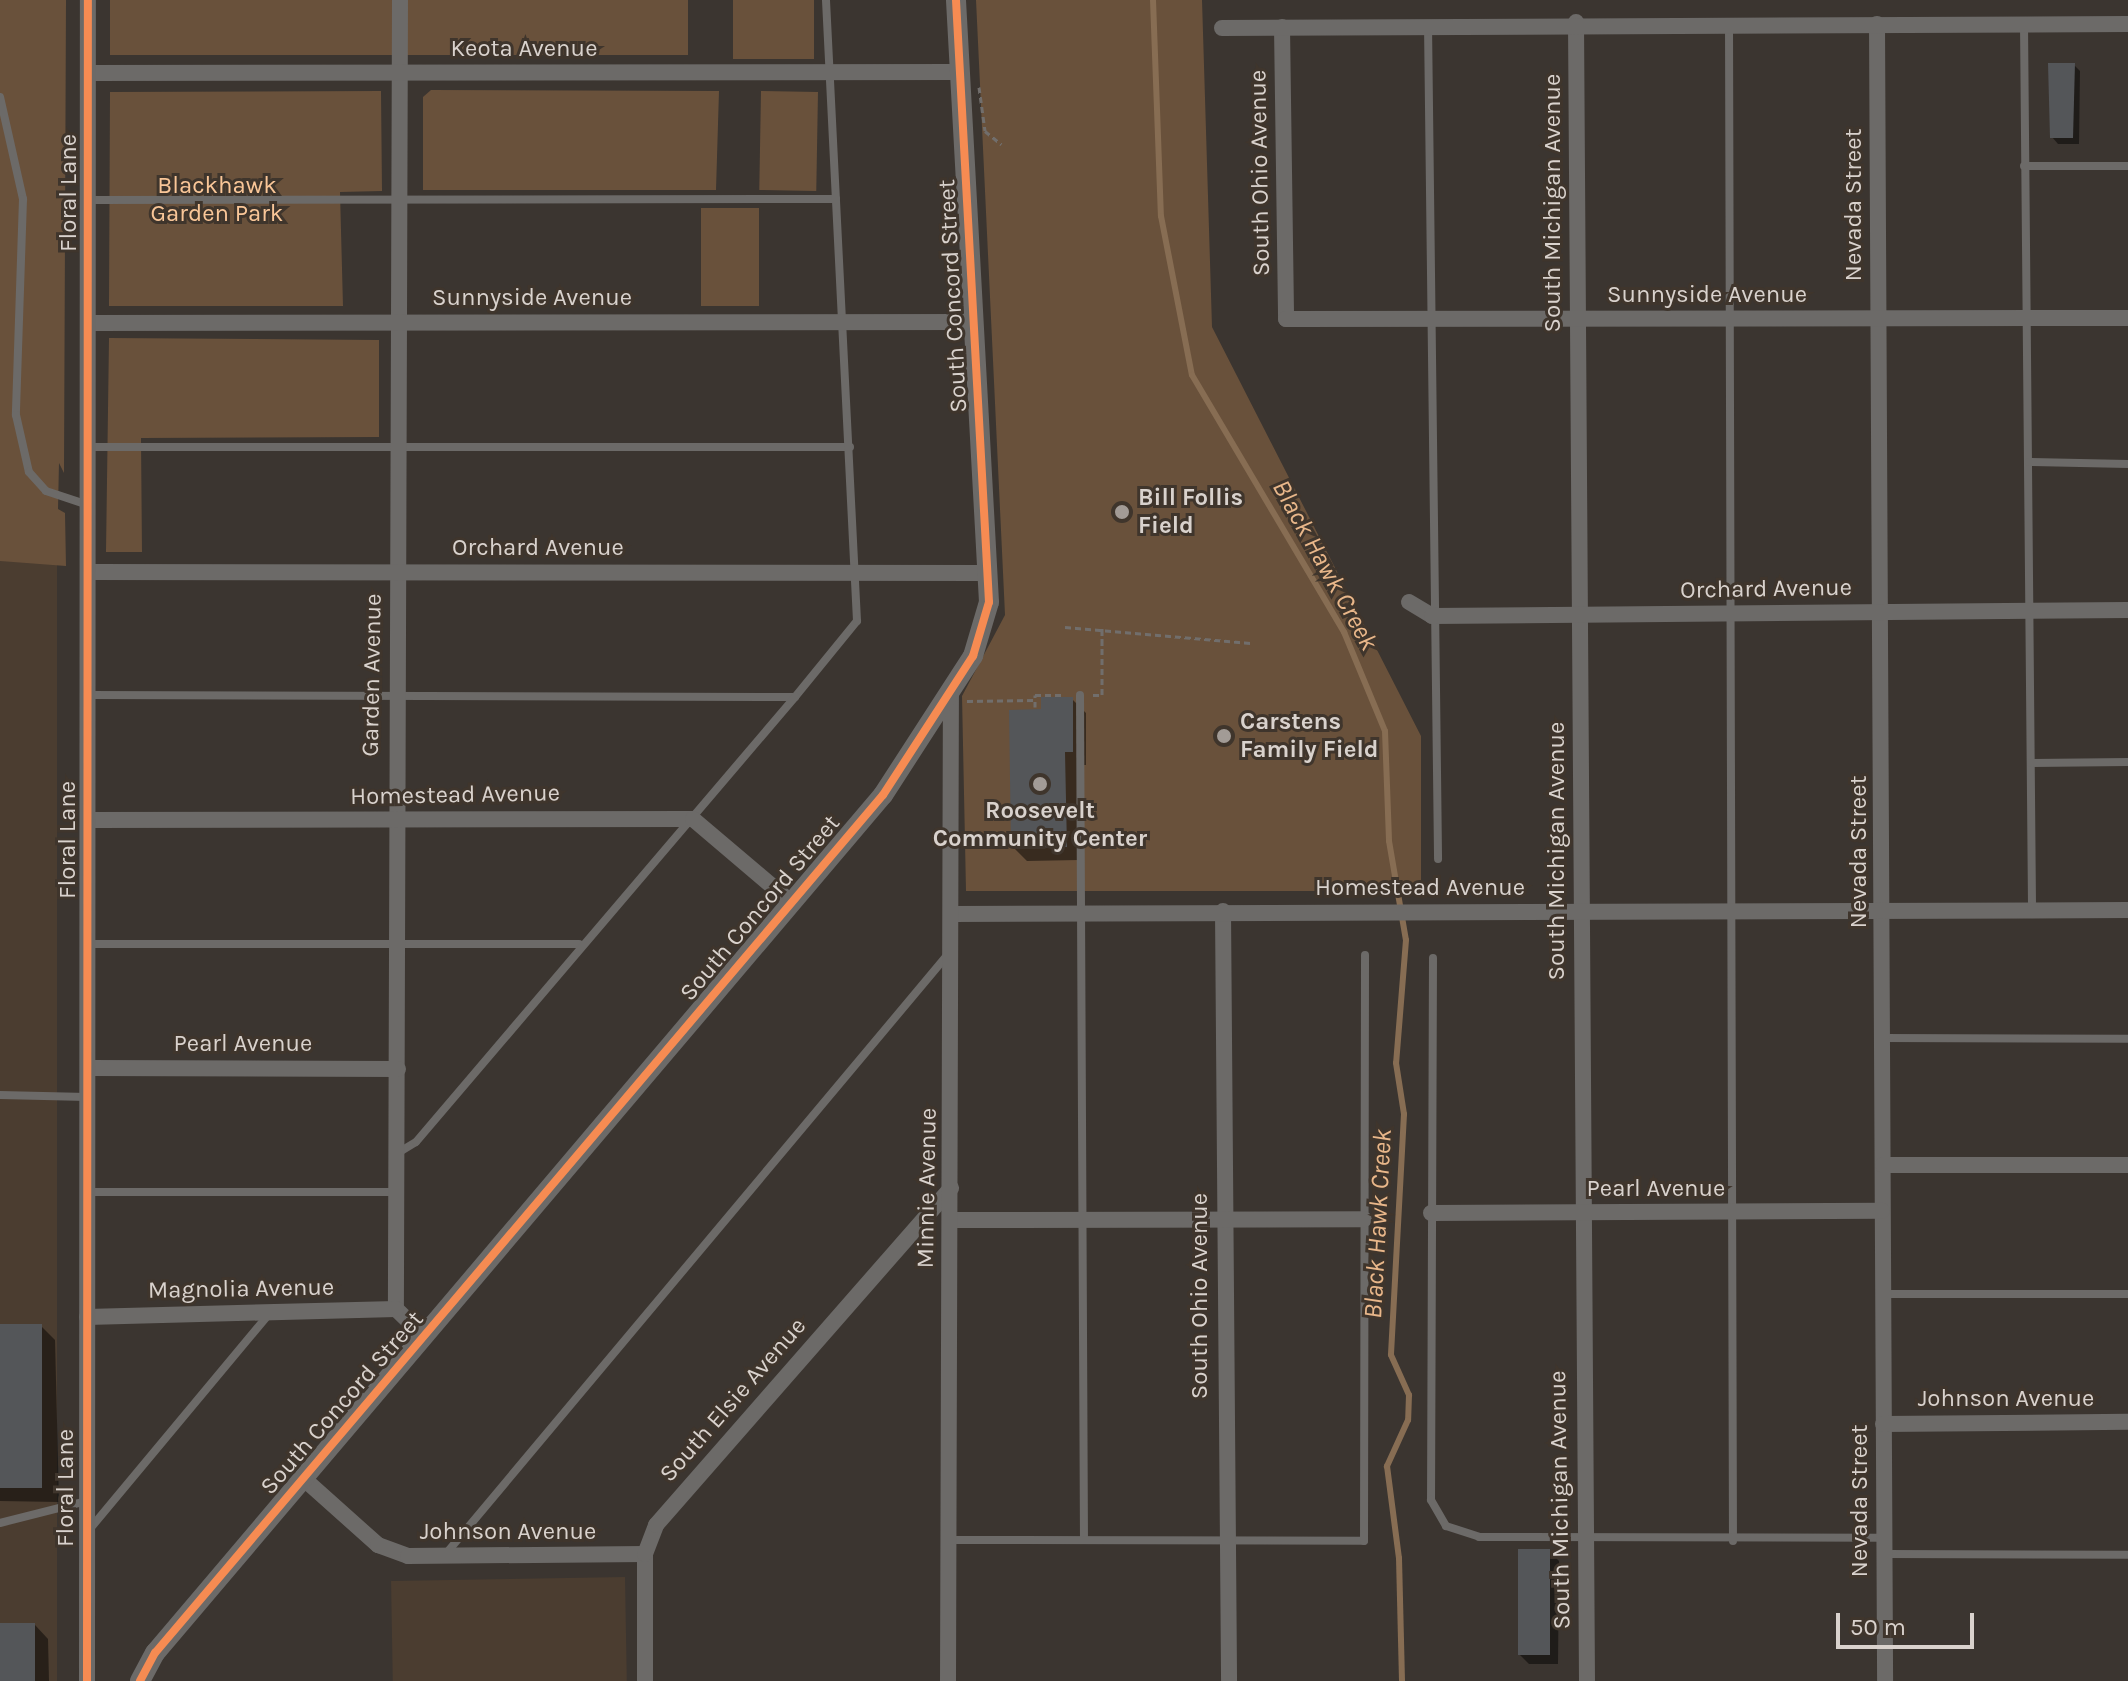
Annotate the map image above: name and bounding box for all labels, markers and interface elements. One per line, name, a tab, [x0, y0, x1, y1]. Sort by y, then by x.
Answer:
street label: Keota Avenue	[451, 35, 597, 63]
street label: South Ohio Avenue	[1244, 70, 1276, 276]
street label: South Michigan Avenue	[1539, 74, 1567, 332]
street label: Nevada Street	[1840, 128, 1868, 282]
street label: Floral Lane	[55, 134, 83, 252]
park label: Blackhawk Garden Park	[151, 172, 283, 228]
street label: South Concord Street	[933, 179, 973, 413]
street label: Sunnyside Avenue	[1607, 281, 1807, 309]
street label: Sunnyside Avenue	[432, 284, 632, 312]
water label: Black Hawk Creek	[1265, 474, 1385, 656]
place label: Bill Follis Field	[1138, 484, 1243, 540]
marker: Bill Follis Field	[1113, 503, 1131, 521]
street label: Orchard Avenue	[452, 534, 624, 562]
street label: Orchard Avenue	[1680, 573, 1852, 605]
street label: Garden Avenue	[356, 593, 388, 757]
place label: Carstens Family Field	[1240, 708, 1378, 764]
street label: South Michigan Avenue	[1543, 722, 1571, 980]
marker: Carstens Family Field	[1215, 727, 1233, 745]
marker: Roosevelt Community Center	[1031, 775, 1049, 793]
street label: Nevada Street	[1845, 775, 1873, 929]
street label: Homestead Avenue	[350, 779, 560, 811]
street label: Floral Lane	[54, 781, 82, 899]
place label: Roosevelt Community Center	[933, 797, 1147, 853]
street label: South Concord Street	[674, 809, 846, 1007]
street label: Homestead Avenue	[1315, 874, 1525, 902]
street label: Pearl Avenue	[174, 1030, 312, 1058]
street label: Minnie Avenue	[911, 1107, 943, 1269]
water label: Black Hawk Creek	[1357, 1128, 1399, 1320]
street label: Pearl Avenue	[1587, 1175, 1725, 1203]
street label: South Ohio Avenue	[1186, 1193, 1214, 1399]
street label: Magnolia Avenue	[148, 1273, 334, 1305]
street label: South Concord Street	[254, 1305, 430, 1501]
street label: South Elsie Avenue	[654, 1312, 812, 1488]
street label: South Michigan Avenue	[1543, 1370, 1577, 1630]
street label: Johnson Avenue	[1918, 1385, 2094, 1413]
street label: Nevada Street	[1846, 1424, 1874, 1578]
street label: Floral Lane	[52, 1429, 80, 1547]
street label: Johnson Avenue	[420, 1518, 596, 1546]
scale bar	[1840, 1597, 1978, 1647]
text: 50 m	[1850, 1613, 1906, 1641]

